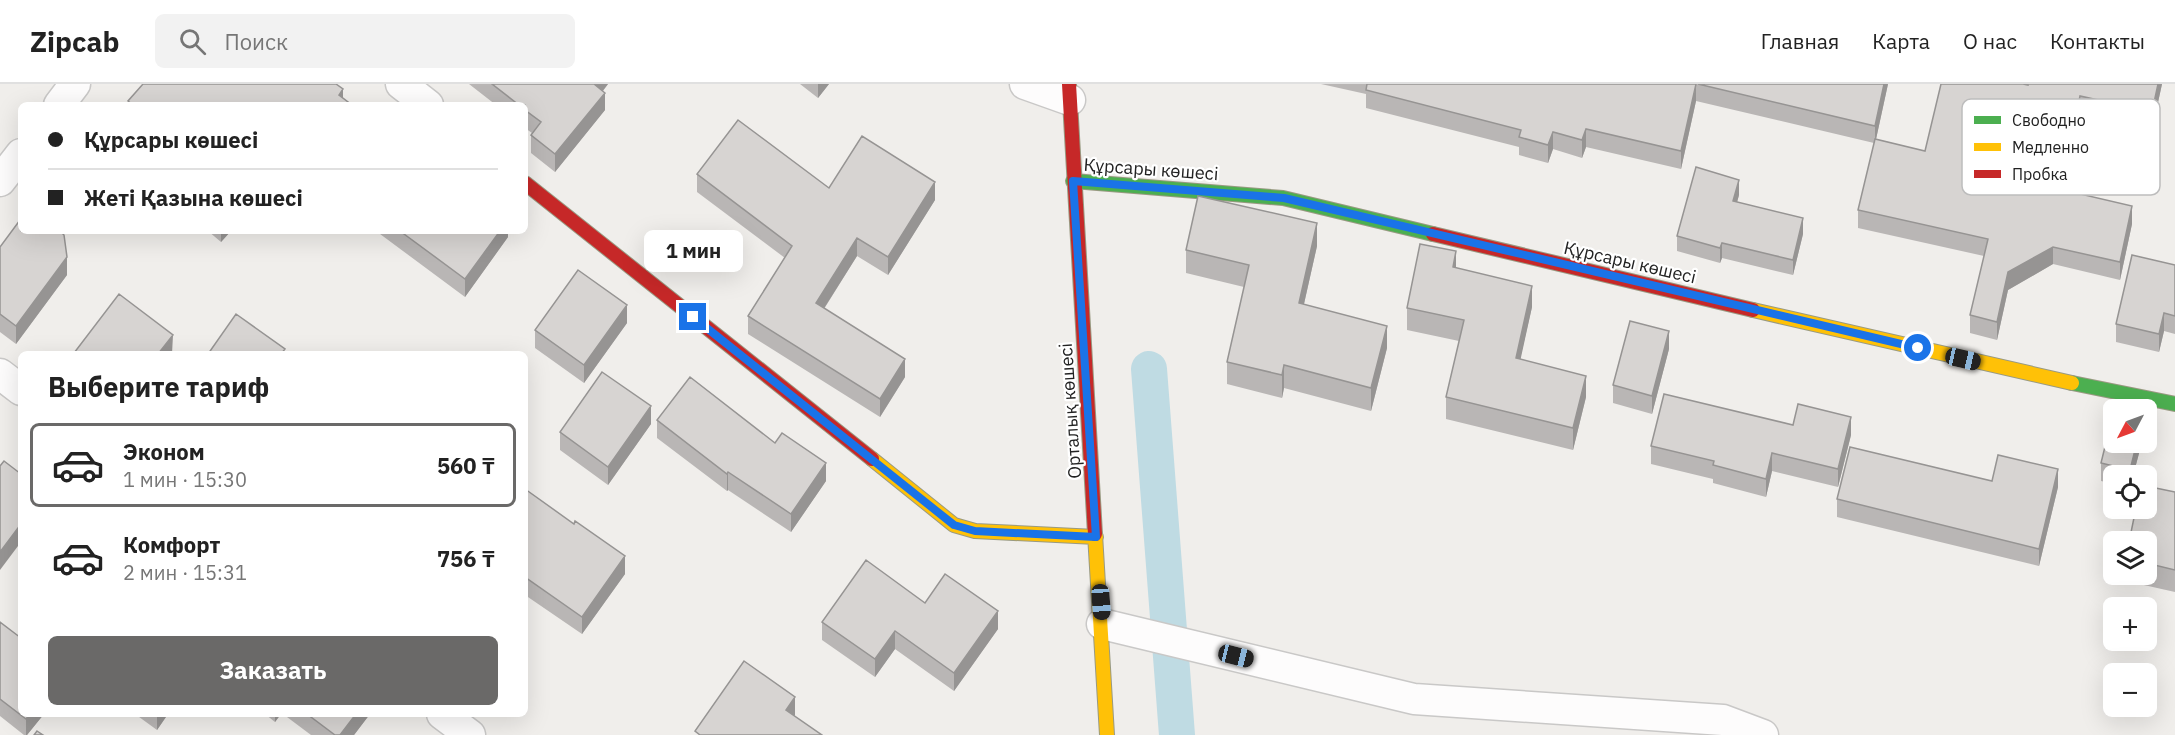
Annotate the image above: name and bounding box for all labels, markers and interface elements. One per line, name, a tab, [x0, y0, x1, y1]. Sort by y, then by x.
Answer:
search box	[155, 14, 575, 68]
text: Zipcab	[30, 23, 119, 60]
icon: search	[176, 25, 209, 58]
text: Поиск	[224, 27, 288, 56]
text: Главная	[1761, 27, 1839, 55]
text: Карта	[1872, 27, 1930, 55]
text: О нас	[1963, 27, 2017, 55]
text: Контакты	[2050, 27, 2145, 55]
legend	[1962, 99, 2160, 195]
text: Свободно	[2012, 110, 2086, 130]
text: Құрсары көшесі	[84, 125, 258, 154]
text: Медленно	[2012, 137, 2089, 157]
street label: Құрсары көшесі	[1083, 153, 1219, 185]
text: Пробка	[2012, 164, 2068, 184]
text: Жеті Қазына көшесі	[84, 183, 303, 212]
callout: 1 мин	[644, 230, 742, 272]
street label: Құрсары көшесі	[1562, 236, 1698, 288]
text: 1 мин	[666, 237, 721, 264]
route end	[679, 303, 706, 330]
route start	[1904, 334, 1931, 361]
street label: Орталық көшесі	[1054, 342, 1086, 480]
car	[1943, 346, 1983, 372]
text: Выберите тариф	[48, 369, 269, 404]
north arrow	[2103, 399, 2157, 453]
map controls	[2103, 399, 2157, 717]
text: Эконом	[123, 437, 205, 466]
icon: car	[51, 438, 105, 492]
text: 560 ₸	[437, 451, 495, 480]
button: locate	[2103, 465, 2157, 519]
text: 1 мин · 15:30	[123, 466, 247, 493]
text: Комфорт	[123, 530, 220, 559]
icon: car	[51, 531, 105, 585]
button: layers	[2103, 531, 2157, 585]
text: 756 ₸	[437, 544, 495, 573]
text: 2 мин · 15:31	[123, 559, 247, 586]
car	[1091, 583, 1111, 621]
button: +	[2103, 597, 2157, 651]
button: Заказать	[48, 636, 498, 705]
car	[1216, 643, 1256, 669]
button: −	[2103, 663, 2157, 717]

